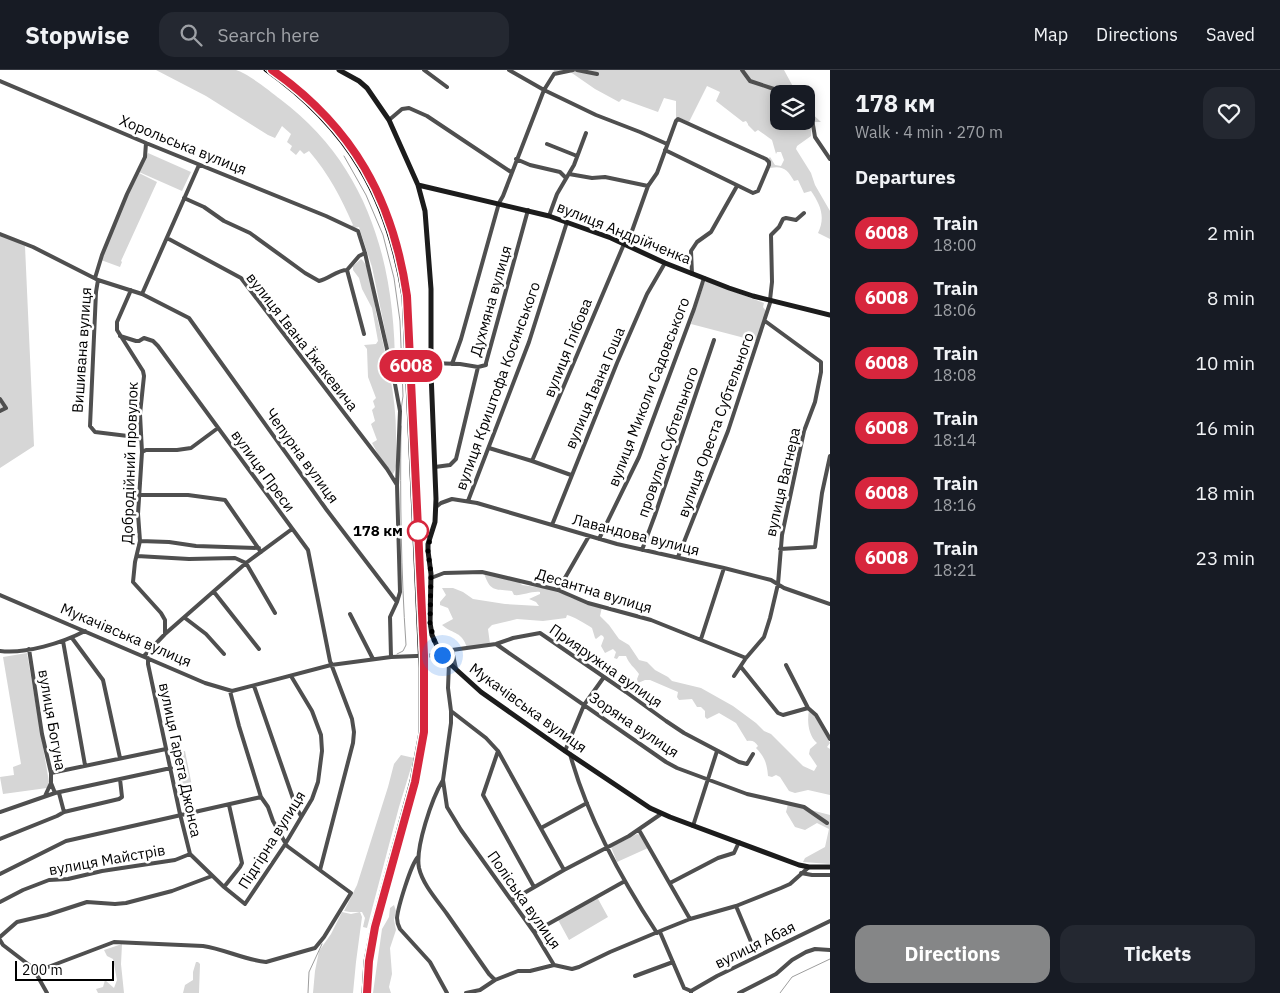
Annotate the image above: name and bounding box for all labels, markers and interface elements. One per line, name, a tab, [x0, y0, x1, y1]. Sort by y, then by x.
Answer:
search box	[159, 12, 509, 57]
text: Stopwise	[25, 19, 129, 51]
icon: search	[177, 21, 205, 49]
text: Search here	[217, 23, 319, 47]
text: Map	[1033, 23, 1068, 46]
text: Directions	[1096, 23, 1178, 46]
text: Saved	[1206, 23, 1255, 46]
map controls	[770, 85, 815, 130]
button: layers	[770, 85, 815, 130]
text: 178 км	[855, 87, 935, 119]
button: heart	[1203, 87, 1255, 139]
street label: Хорольська вулиця	[117, 110, 250, 179]
text: Walk · 4 min · 270 m	[855, 122, 1003, 142]
text: Departures	[855, 165, 955, 189]
street label: вулиця Андрійченка	[554, 197, 694, 268]
text: Train	[933, 211, 978, 235]
text: 6008	[865, 221, 908, 244]
text: 2 min	[1207, 221, 1255, 245]
text: 18:00	[933, 235, 976, 255]
street label: Духмяна вулиця	[466, 243, 515, 359]
street label: вулиця Івана Їжакевича	[242, 268, 363, 415]
text: Train	[933, 276, 978, 300]
street label: вулиця Криштофа Косинського	[451, 279, 544, 493]
text: 6008	[865, 286, 908, 309]
text: 8 min	[1207, 286, 1255, 310]
street label: Вишивана вулиця	[68, 287, 95, 413]
street label: вулиця Миколи Садовського	[604, 294, 693, 489]
street label: вулиця Глібова	[539, 296, 596, 400]
text: 18:06	[933, 300, 976, 320]
street label: вулиця Івана Гоша	[560, 324, 629, 452]
street label: вулиця Ореста Субтельного	[673, 330, 758, 520]
text: Train	[933, 341, 978, 365]
line badge: 6008	[376, 350, 446, 382]
text: 6008	[865, 351, 908, 374]
text: 10 min	[1196, 351, 1255, 375]
text: 6008	[389, 354, 433, 377]
street label: провулок Субтельного	[633, 364, 702, 520]
text: 18:08	[933, 365, 976, 385]
street label: Добродійний провулок	[117, 381, 142, 545]
street label: Чепурна вулиця	[262, 404, 343, 507]
text: Train	[933, 406, 978, 430]
text: 6008	[865, 416, 908, 439]
text: 16 min	[1196, 416, 1255, 440]
street label: вулиця Вагнера	[761, 425, 804, 538]
street label: вулиця Преси	[227, 426, 300, 516]
text: 18:14	[933, 430, 976, 450]
text: Train	[933, 471, 978, 495]
text: 6008	[865, 481, 908, 504]
text: 18 min	[1196, 481, 1255, 505]
text: 18:16	[933, 495, 976, 515]
street label: Лавандова вулиця	[571, 510, 702, 560]
marker: 178 км	[407, 520, 429, 542]
place label: 178 км	[353, 521, 403, 540]
text: Train	[933, 536, 978, 560]
text: 6008	[865, 546, 908, 569]
text: 23 min	[1196, 546, 1255, 570]
text: 18:21	[933, 560, 976, 580]
street label: Десантна вулиця	[534, 564, 655, 617]
street label: Мукачівська вулиця	[58, 598, 195, 671]
street label: Прияружна вулиця	[546, 619, 667, 712]
your location	[430, 643, 455, 668]
street label: Мукачівська вулиця	[466, 659, 591, 757]
street label: вулиця Богуна	[34, 668, 71, 772]
street label: вулиця Гарета Джонса	[155, 681, 206, 839]
street label: Зоряна вулиця	[586, 688, 683, 762]
street label: Підгірна вулиця	[234, 787, 309, 892]
street label: вулиця Майстрів	[47, 840, 167, 879]
street label: Поліська вулиця	[483, 847, 565, 953]
street label: вулиця Абая	[711, 917, 798, 972]
button: Directions	[855, 925, 1050, 983]
button: Tickets	[1060, 925, 1255, 983]
scale bar	[15, 958, 114, 981]
text: 200 m	[22, 961, 63, 979]

